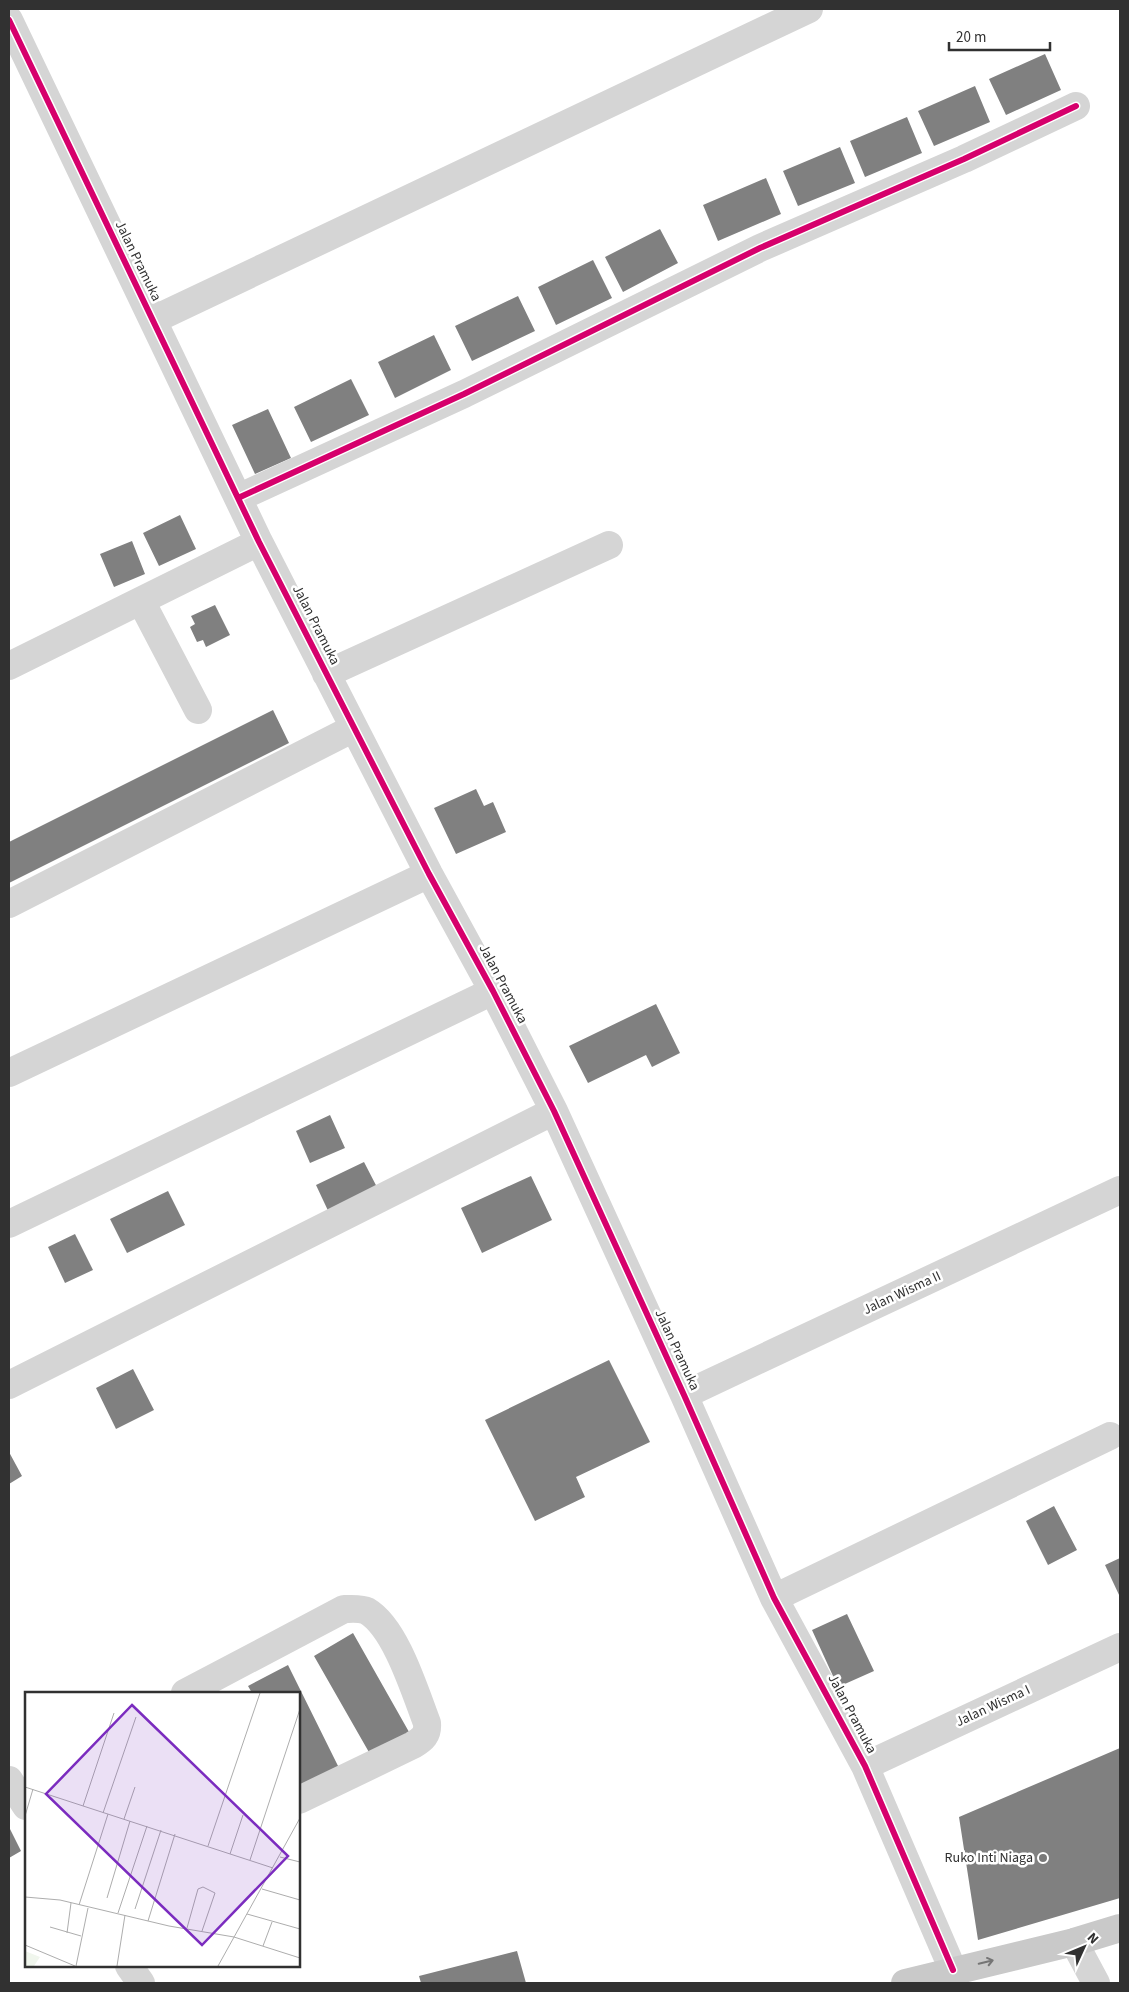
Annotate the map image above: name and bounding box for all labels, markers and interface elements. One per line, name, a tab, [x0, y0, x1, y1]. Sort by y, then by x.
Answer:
scale bar	[949, 20, 1050, 52]
text: 20 m	[956, 27, 986, 48]
street label: Jalan Pramuka	[110, 217, 166, 305]
street label: Jalan Pramuka	[287, 582, 345, 668]
street label: Jalan Pramuka	[474, 941, 532, 1027]
street label: Jalan Wisma II	[860, 1266, 944, 1320]
street label: Jalan Pramuka	[649, 1306, 705, 1394]
street label: Jalan Pramuka	[823, 1671, 881, 1757]
street label: Jalan Wisma I	[952, 1680, 1034, 1732]
inset map	[25, 1692, 300, 1967]
place label: Ruko Inti Niaga	[945, 1848, 1033, 1868]
marker: Ruko Inti Niaga	[1037, 1852, 1049, 1864]
north arrow	[1059, 1922, 1109, 1972]
text: N	[1082, 1928, 1103, 1949]
one-way arrow	[977, 1957, 993, 1966]

